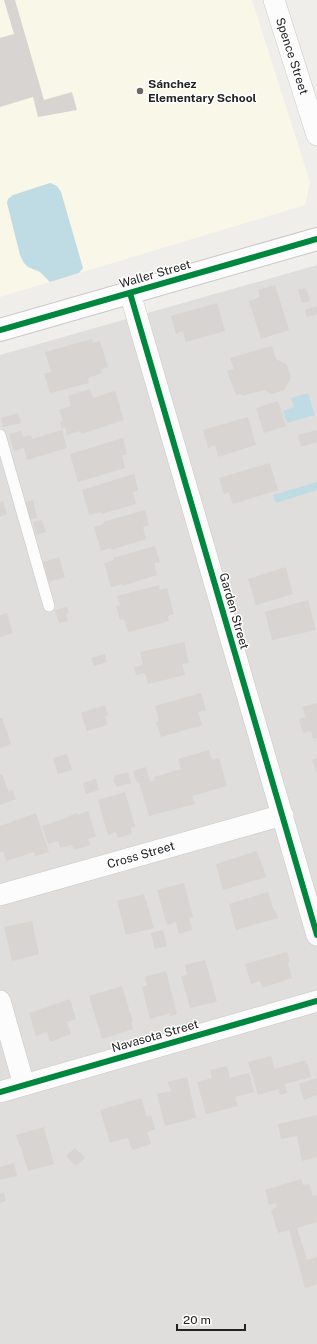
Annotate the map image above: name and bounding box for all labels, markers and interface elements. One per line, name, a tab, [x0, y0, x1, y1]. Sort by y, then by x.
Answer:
street label: Spence Street	[273, 16, 311, 97]
place label: Sánchez Elementary School	[148, 77, 257, 105]
marker: Sánchez Elementary School	[135, 86, 145, 96]
street label: Waller Street	[118, 257, 193, 291]
street label: Garden Street	[216, 571, 252, 651]
street label: Cross Street	[106, 839, 177, 871]
street label: Navasota Street	[110, 1017, 200, 1055]
scale bar	[177, 1306, 245, 1332]
text: 20 m	[183, 1313, 211, 1327]

